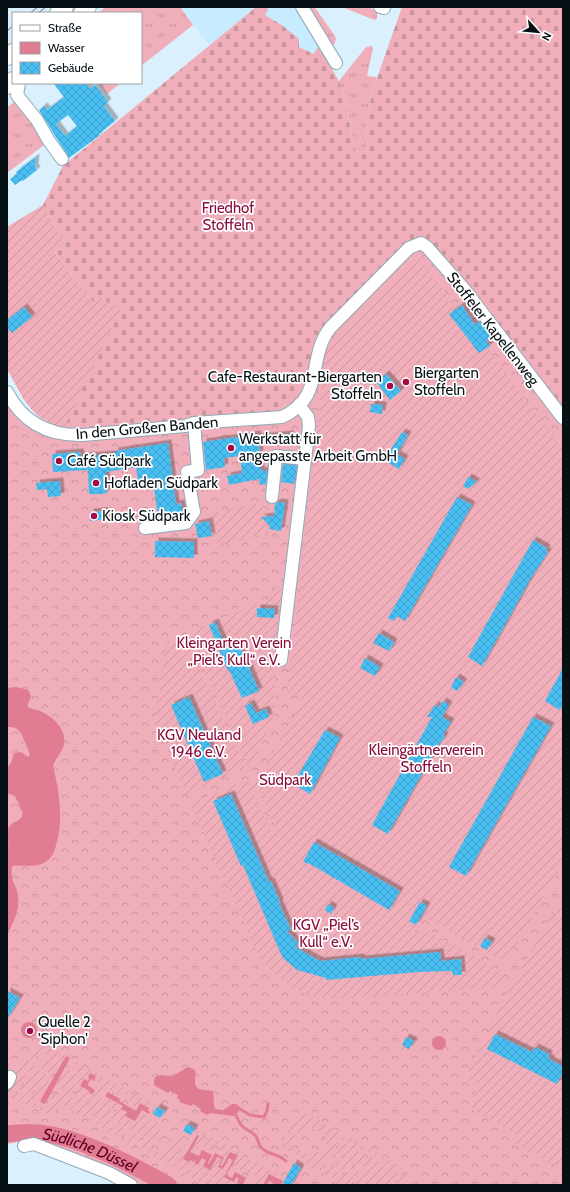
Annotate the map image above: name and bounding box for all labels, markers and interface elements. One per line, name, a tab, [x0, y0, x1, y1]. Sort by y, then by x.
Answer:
legend	[12, 12, 142, 84]
north arrow	[518, 12, 558, 52]
text: Straße	[48, 20, 81, 35]
text: N	[539, 30, 555, 43]
text: Wasser	[48, 40, 85, 55]
text: Gebäude	[48, 60, 94, 75]
park label: Friedhof Stoffeln	[202, 199, 254, 234]
street label: Stoffeler Kapellenweg	[443, 269, 543, 390]
place label: Biergarten Stoffeln	[414, 364, 479, 399]
place label: Cafe-Restaurant-Biergarten Stoffeln	[208, 368, 382, 403]
marker: Biergarten Stoffeln	[401, 377, 411, 387]
marker: Cafe-Restaurant-Biergarten Stoffeln	[385, 381, 395, 391]
street label: In den Großen Banden	[75, 413, 219, 443]
place label: Werkstatt für angepasste Arbeit GmbH	[239, 430, 397, 465]
marker: Werkstatt für angepasste Arbeit GmbH	[226, 443, 236, 453]
place label: Café Südpark	[67, 452, 151, 470]
marker: Café Südpark	[54, 456, 64, 466]
place label: Hofladen Südpark	[104, 474, 218, 492]
marker: Hofladen Südpark	[91, 478, 101, 488]
place label: Kiosk Südpark	[102, 507, 191, 525]
marker: Kiosk Südpark	[89, 511, 99, 521]
park label: Kleingarten Verein „Piel’s Kull“ e.V.	[177, 634, 291, 669]
park label: KGV Neuland 1946 e.V.	[157, 726, 241, 761]
park label: Kleingärtnerverein Stoffeln	[368, 741, 484, 776]
park label: Südpark	[259, 771, 311, 789]
park label: KGV „Piel’s Kull“ e.V.	[293, 916, 359, 951]
place label: Quelle 2 'Siphon'	[38, 1013, 91, 1048]
marker: Quelle 2 'Siphon'	[25, 1026, 35, 1036]
water label: Südliche Düssel	[42, 1124, 141, 1177]

